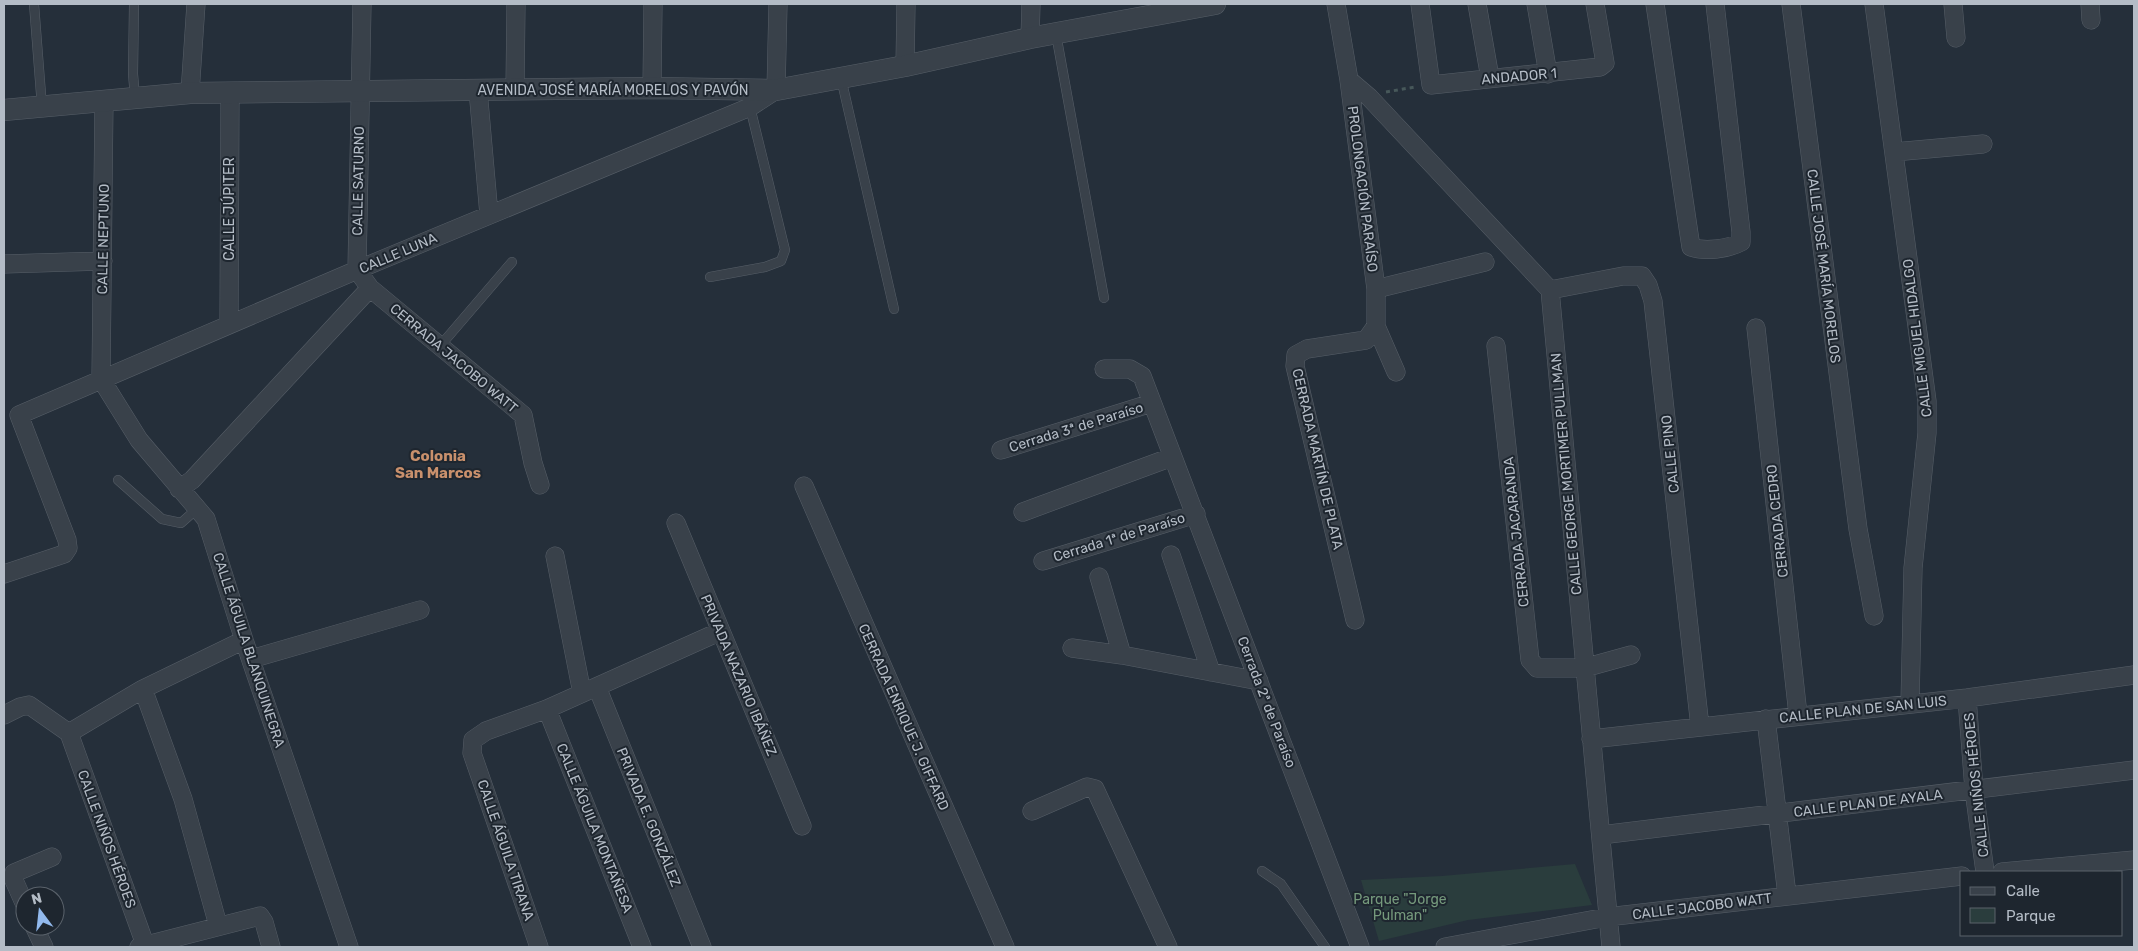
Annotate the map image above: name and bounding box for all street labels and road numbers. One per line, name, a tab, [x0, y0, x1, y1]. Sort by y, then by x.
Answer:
street label: ANDADOR 1	[1481, 65, 1557, 88]
street label: AVENIDA JOSÉ MARÍA MORELOS Y PAVÓN	[477, 81, 749, 99]
street label: PROLONGACIÓN PARAÍSO	[1344, 105, 1382, 273]
street label: CALLE SATURNO	[349, 126, 368, 236]
street label: CALLE JÚPITER	[220, 157, 238, 261]
street label: CALLE JOSÉ MARÍA MORELOS	[1803, 168, 1845, 364]
street label: CALLE NEPTUNO	[94, 184, 113, 294]
street label: CALLE LUNA	[357, 229, 440, 277]
street label: CALLE MIGUEL HIDALGO	[1899, 258, 1936, 418]
street label: CERRADA JACOBO WATT	[386, 300, 521, 417]
street label: CALLE GEORGE MORTIMER PULLMAN	[1547, 352, 1586, 596]
street label: CERRADA MARTÍN DE PLATA	[1288, 367, 1348, 552]
street label: Cerrada 3ª de Paraíso	[1007, 399, 1145, 456]
street label: CALLE PINO	[1658, 414, 1683, 494]
street label: CERRADA JACARANDA	[1500, 455, 1533, 608]
street label: CERRADA CEDRO	[1763, 464, 1792, 578]
street label: Cerrada 1ª de Paraíso	[1051, 509, 1187, 566]
street label: CALLE ÁGUILA BLANQUINEGRA	[209, 550, 289, 750]
street label: PRIVADA NAZARIO IBÁÑEZ	[697, 592, 781, 758]
street label: CERRADA ENRIQUE J. GIFFARD	[855, 621, 953, 813]
street label: Cerrada 2ª de Paraíso	[1234, 634, 1299, 770]
street label: CALLE PLAN DE SAN LUIS	[1778, 692, 1948, 727]
street label: CALLE NIÑOS HÉROES	[1959, 711, 1993, 858]
street label: CALLE ÁGUILA MONTAÑESA	[553, 740, 638, 916]
street label: PRIVADA E. GONZÁLEZ	[613, 745, 685, 889]
street label: CALLE NIÑOS HÉROES	[74, 768, 140, 911]
street label: CALLE ÁGUILA TIRANA	[473, 777, 539, 923]
street label: CALLE PLAN DE AYALA	[1793, 786, 1944, 821]
street label: CALLE JACOBO WATT	[1631, 890, 1773, 923]

